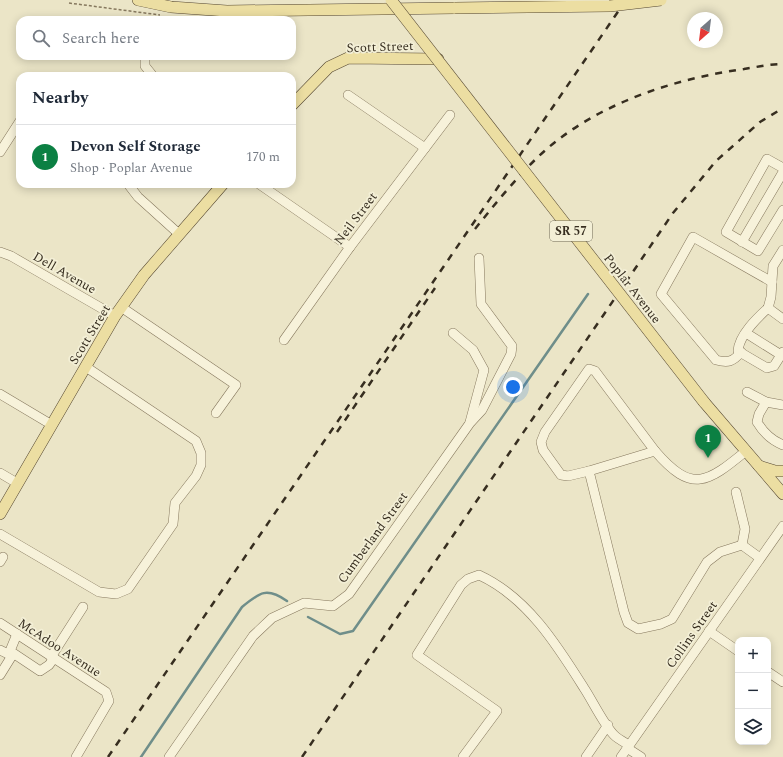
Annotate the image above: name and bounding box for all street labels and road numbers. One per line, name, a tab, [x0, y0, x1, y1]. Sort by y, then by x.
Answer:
street label: Scott Street	[346, 36, 414, 58]
street label: Neil Street	[329, 188, 383, 249]
road number: SR 57	[550, 221, 592, 241]
street label: Dell Avenue	[29, 247, 100, 299]
street label: Poplar Avenue	[598, 249, 666, 328]
street label: Scott Street	[64, 300, 116, 368]
street label: Cumberland Street	[333, 487, 413, 588]
street label: Collins Street	[661, 596, 723, 673]
street label: McAdoo Avenue	[14, 613, 105, 682]

